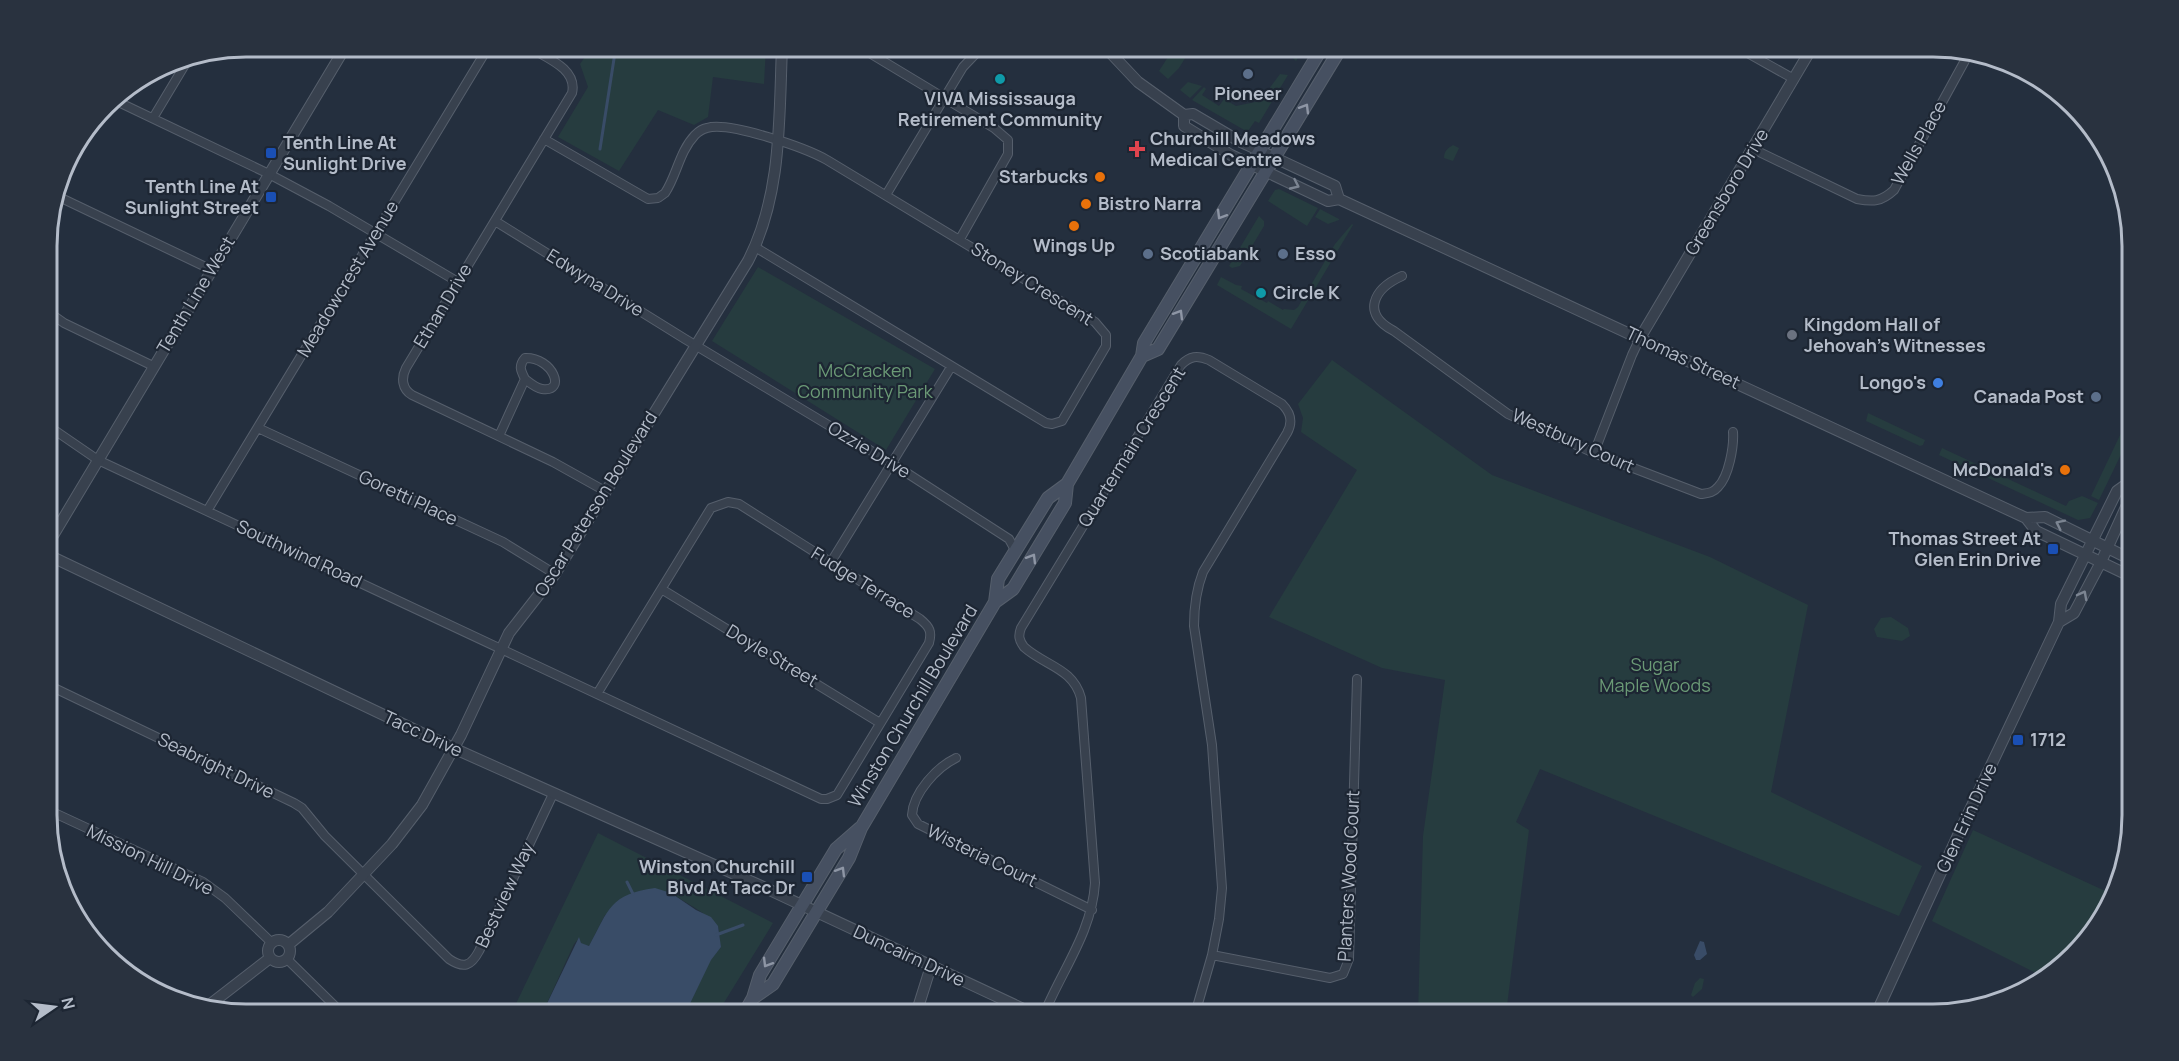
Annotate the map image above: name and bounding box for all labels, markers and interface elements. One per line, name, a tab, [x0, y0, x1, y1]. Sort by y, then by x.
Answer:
marker: Pioneer	[1241, 67, 1255, 81]
marker: V!VA Mississauga Retirement Community	[993, 72, 1007, 86]
place label: Pioneer	[1214, 81, 1282, 105]
place label: V!VA Mississauga Retirement Community	[898, 86, 1102, 131]
street label: Wells Place	[1885, 96, 1951, 189]
one-way arrow	[1297, 104, 1309, 114]
street label: Greensboro Drive	[1679, 124, 1773, 259]
place label: Churchill Meadows Medical Centre	[1150, 126, 1316, 171]
place label: Tenth Line At Sunlight Drive	[283, 130, 407, 175]
marker: Churchill Meadows Medical Centre	[1128, 140, 1146, 158]
marker: Tenth Line At Sunlight Drive	[264, 146, 278, 160]
place label: Starbucks	[999, 164, 1088, 188]
marker: Starbucks	[1093, 170, 1107, 184]
place label: Tenth Line At Sunlight Street	[125, 174, 259, 219]
one-way arrow	[1288, 178, 1299, 190]
marker: Tenth Line At Sunlight Street	[264, 190, 278, 204]
place label: Bistro Narra	[1098, 191, 1201, 215]
street label: Meadowcrest Avenue	[291, 196, 403, 361]
marker: Bistro Narra	[1079, 197, 1093, 211]
one-way arrow	[1217, 209, 1229, 219]
marker: Wings Up	[1067, 219, 1081, 233]
street label: Tenth Line West	[151, 231, 240, 358]
place label: Wings Up	[1033, 233, 1115, 257]
street label: Stoney Crescent	[967, 236, 1098, 330]
place label: Scotiabank	[1160, 241, 1260, 265]
place label: Esso	[1295, 241, 1336, 265]
street label: Edwyna Drive	[542, 243, 649, 322]
marker: Scotiabank	[1141, 247, 1155, 261]
marker: Esso	[1276, 247, 1290, 261]
street label: Ethan Drive	[408, 259, 477, 352]
place label: Circle K	[1273, 280, 1340, 304]
marker: Circle K	[1254, 286, 1268, 300]
one-way arrow	[1172, 310, 1184, 320]
place label: Kingdom Hall of Jehovah's Witnesses	[1804, 312, 1986, 357]
street label: Thomas Street	[1622, 320, 1744, 394]
marker: Kingdom Hall of Jehovah's Witnesses	[1785, 328, 1799, 342]
park label: McCracken Community Park	[797, 358, 934, 403]
street label: Quartermain Crescent	[1072, 362, 1190, 531]
place label: Longo's	[1859, 370, 1926, 394]
marker: Longo's	[1931, 376, 1945, 390]
place label: Canada Post	[1974, 384, 2084, 408]
marker: Canada Post	[2089, 390, 2103, 404]
street label: Westbury Court	[1508, 402, 1638, 478]
street label: Oscar Peterson Boulevard	[528, 406, 662, 601]
street label: Ozzie Drive	[824, 415, 915, 483]
place label: McDonald's	[1953, 457, 2053, 481]
marker: McDonald's	[2058, 463, 2072, 477]
street label: Goretti Place	[355, 464, 462, 530]
street label: Southwind Road	[233, 513, 366, 593]
one-way arrow	[2056, 520, 2066, 531]
place label: Thomas Street At Glen Erin Drive	[1889, 526, 2041, 571]
street label: Fudge Terrace	[807, 541, 920, 624]
marker: Thomas Street At Glen Erin Drive	[2046, 542, 2060, 556]
one-way arrow	[1024, 554, 1036, 564]
one-way arrow	[2076, 591, 2087, 601]
street label: Winston Churchill Boulevard	[842, 600, 982, 811]
street label: Doyle Street	[722, 618, 823, 692]
park label: Sugar Maple Woods	[1599, 652, 1711, 697]
street label: Tacc Drive	[380, 704, 467, 762]
street label: Seabright Drive	[154, 726, 279, 804]
place label: 1712	[2030, 727, 2066, 751]
marker: 1712	[2011, 733, 2025, 747]
street label: Glen Erin Drive	[1930, 759, 2002, 876]
street label: Planters Wood Court	[1332, 790, 1364, 962]
street label: Mission Hill Drive	[83, 818, 218, 900]
street label: Wisteria Court	[923, 818, 1042, 892]
street label: Bestview Way	[469, 837, 539, 951]
place label: Winston Churchill Blvd At Tacc Dr	[639, 854, 795, 899]
one-way arrow	[834, 867, 846, 877]
marker: Winston Churchill Blvd At Tacc Dr	[800, 870, 814, 884]
street label: Duncairn Drive	[850, 919, 969, 991]
one-way arrow	[763, 957, 775, 967]
north arrow	[24, 977, 84, 1037]
text: N	[56, 995, 81, 1012]

